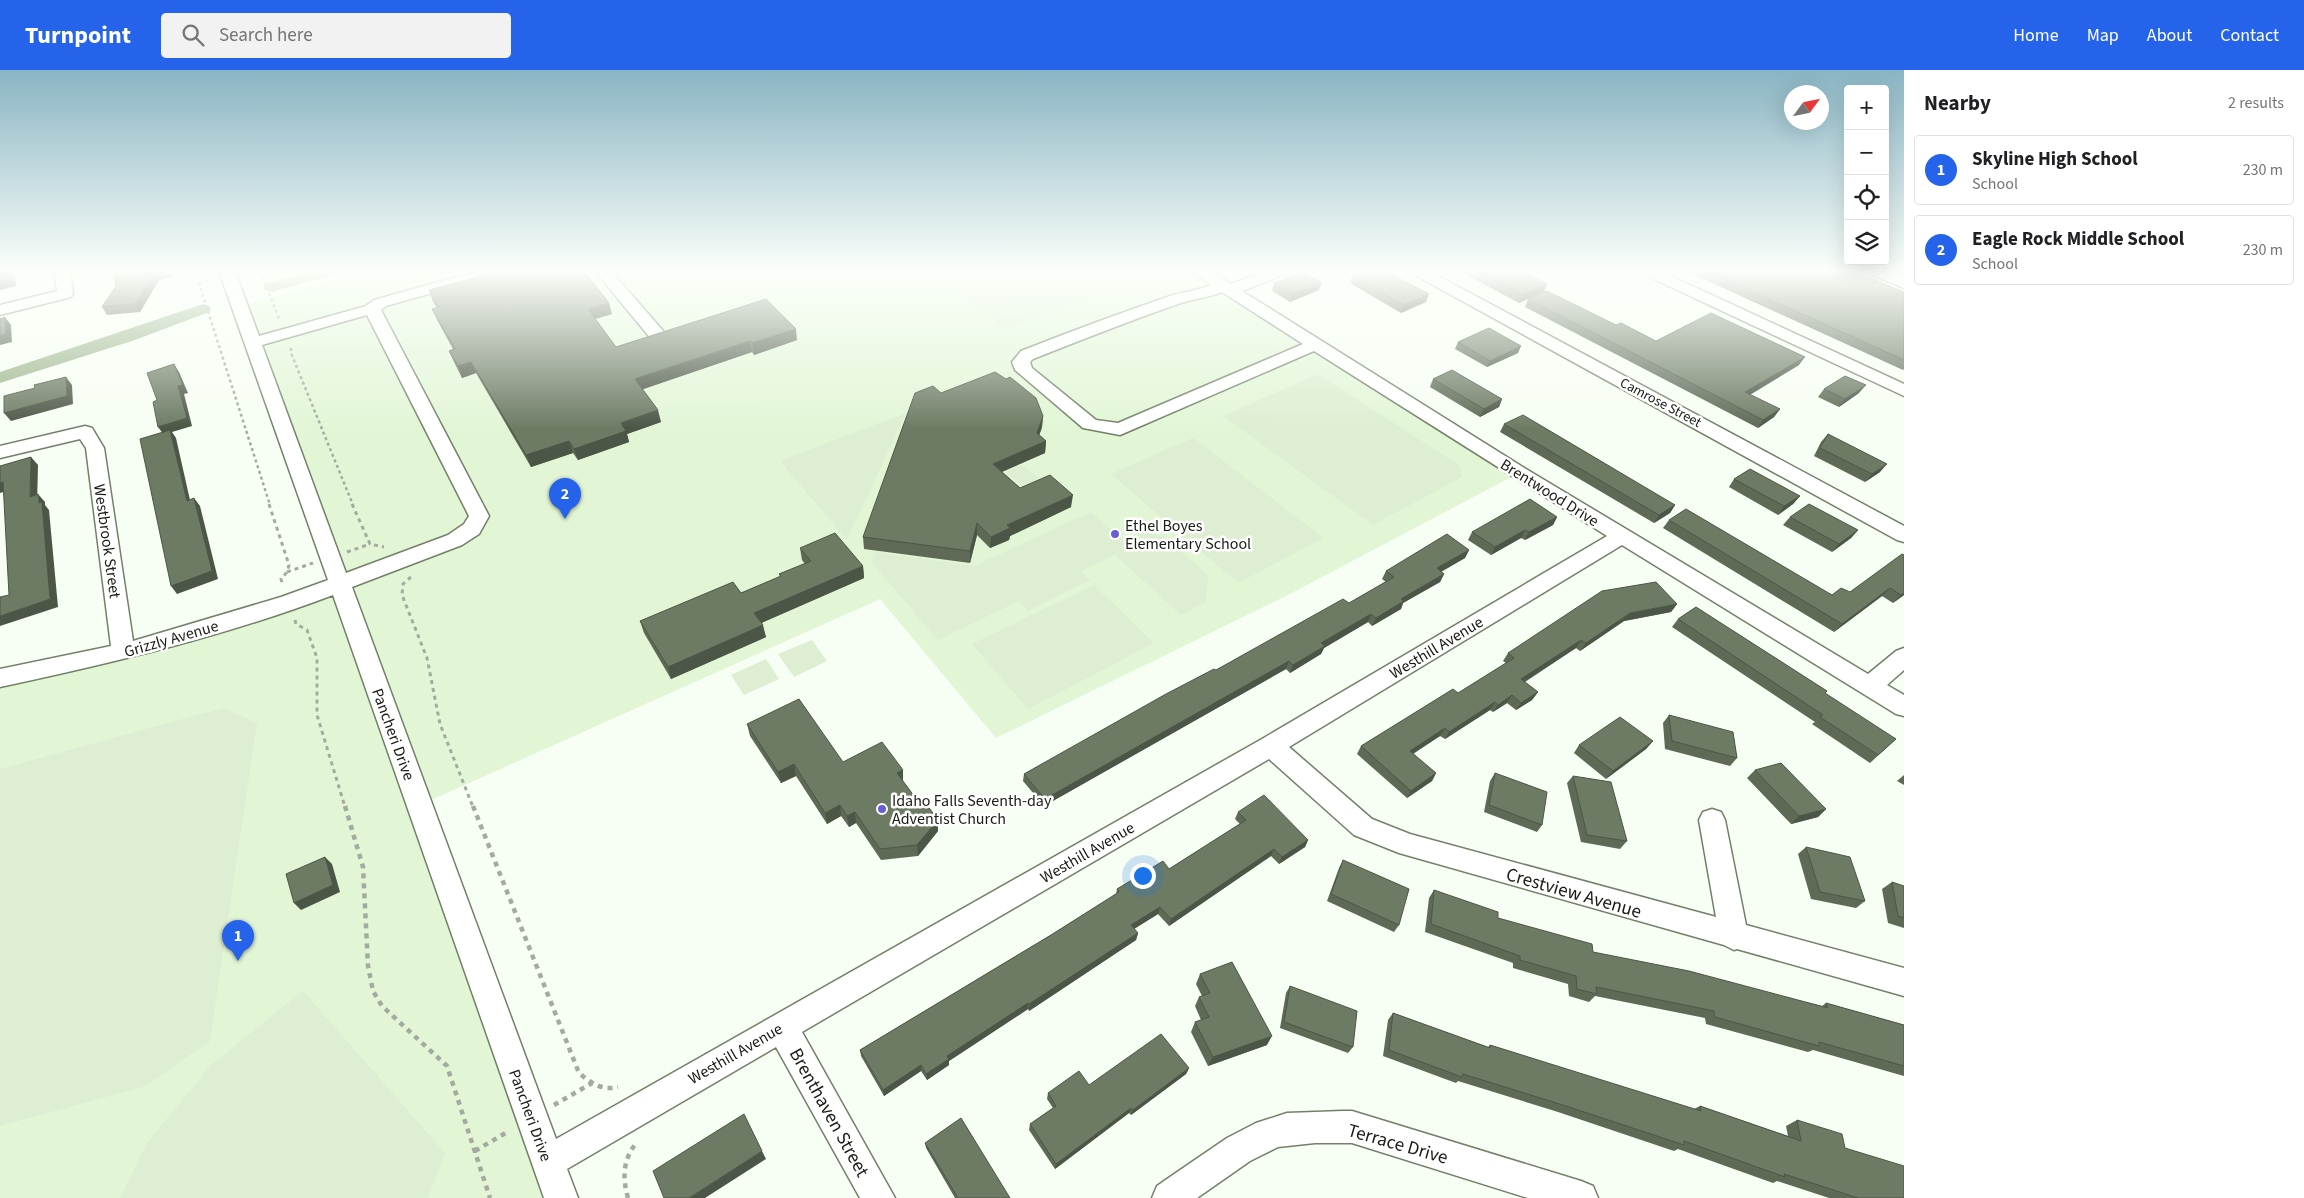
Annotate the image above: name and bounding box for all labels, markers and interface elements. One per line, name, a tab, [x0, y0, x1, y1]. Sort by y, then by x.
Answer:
search box	[161, 13, 511, 58]
text: Turnpoint	[25, 18, 131, 53]
icon: search	[179, 21, 207, 49]
text: Search here	[219, 22, 313, 49]
text: Home	[2013, 23, 2059, 48]
text: Map	[2087, 23, 2119, 48]
text: About	[2147, 23, 2192, 48]
text: Contact	[2220, 23, 2279, 48]
north arrow	[1784, 85, 1829, 130]
map controls	[1844, 85, 1889, 265]
button: +	[1844, 85, 1889, 130]
text: Nearby	[1924, 88, 1991, 118]
text: 2 results	[2228, 92, 2284, 114]
button: −	[1844, 130, 1889, 175]
text: Skyline High School	[1972, 146, 2138, 173]
text: 1	[1937, 159, 1945, 181]
text: 230 m	[2243, 159, 2283, 181]
text: School	[1972, 173, 2018, 195]
button: locate	[1844, 175, 1889, 220]
button: layers	[1844, 220, 1889, 265]
text: Eagle Rock Middle School	[1972, 226, 2184, 253]
text: 2	[1937, 239, 1945, 261]
text: 230 m	[2243, 239, 2283, 261]
text: School	[1972, 253, 2018, 275]
street label: Camrose Street	[1616, 373, 1705, 433]
street label: Brentwood Drive	[1496, 454, 1603, 532]
pin: 2	[549, 478, 581, 519]
street label: Westbrook Street	[88, 483, 126, 600]
place label: Ethel Boyes Elementary School	[1125, 515, 1251, 555]
marker: Ethel Boyes Elementary School	[1109, 528, 1121, 540]
street label: Westhill Avenue	[1386, 611, 1487, 684]
street label: Grizzly Avenue	[122, 615, 221, 663]
street label: Pancheri Drive	[366, 685, 420, 783]
place label: Idaho Falls Seventh-day Adventist Church	[892, 790, 1052, 830]
marker: Idaho Falls Seventh-day Adventist Church	[876, 803, 888, 815]
street label: Westhill Avenue	[1036, 817, 1139, 889]
street label: Crestview Avenue	[1503, 861, 1644, 926]
your location	[1130, 863, 1156, 889]
pin: 1	[222, 920, 254, 961]
street label: Westhill Avenue	[684, 1018, 787, 1090]
street label: Brenthaven Street	[782, 1043, 876, 1183]
street label: Pancheri Drive	[503, 1066, 557, 1164]
street label: Terrace Drive	[1344, 1117, 1451, 1172]

